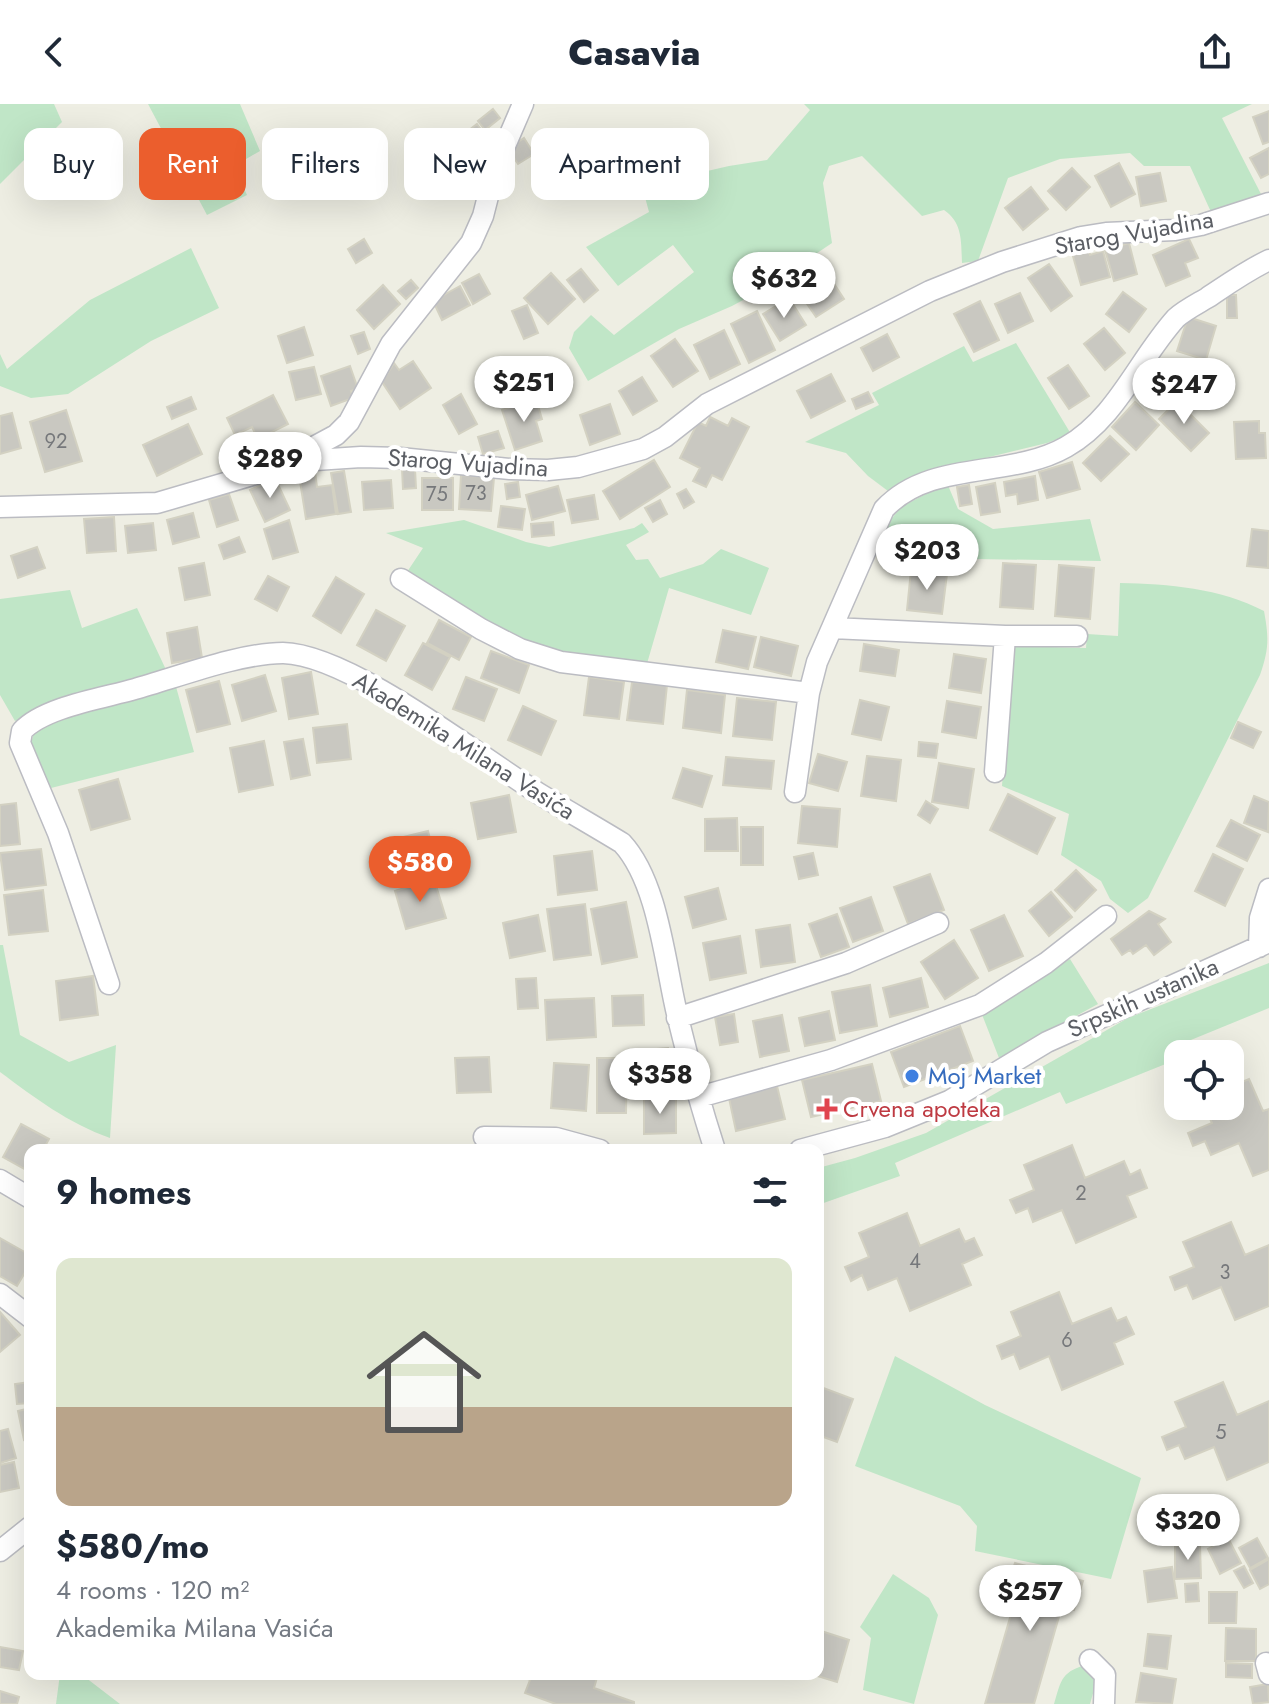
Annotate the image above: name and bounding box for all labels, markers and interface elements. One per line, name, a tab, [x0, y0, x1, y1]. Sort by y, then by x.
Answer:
text: Casavia	[568, 26, 701, 78]
icon: back	[32, 30, 76, 74]
icon: share	[1193, 30, 1237, 74]
chip: Buy	[24, 128, 123, 200]
chip: Rent	[139, 128, 246, 200]
chip: Filters	[262, 128, 388, 200]
chip: New	[404, 128, 515, 200]
chip: Apartment	[531, 128, 709, 200]
street label: Starog Vujadina	[1052, 201, 1216, 264]
pin: $632	[737, 252, 831, 320]
text: $632	[751, 259, 817, 297]
pin: $251	[477, 356, 571, 424]
pin: $247	[1137, 358, 1231, 426]
text: $251	[492, 363, 556, 401]
text: $247	[1150, 365, 1218, 403]
house number: 92	[45, 427, 67, 456]
pin: $289	[223, 432, 317, 500]
text: $289	[237, 439, 303, 477]
street label: Starog Vujadina	[387, 439, 549, 486]
house number: 73	[465, 479, 487, 508]
house number: 75	[426, 480, 448, 509]
pin: $203	[880, 524, 974, 592]
text: $203	[894, 531, 960, 569]
street label: Akademika Milana Vasića	[346, 663, 582, 828]
pin: $580	[373, 836, 467, 904]
text: $580	[387, 843, 453, 881]
street label: Srpskih ustanika	[1062, 949, 1224, 1046]
map controls	[1164, 1040, 1244, 1120]
button: locate	[1164, 1040, 1244, 1120]
pin: $358	[613, 1048, 707, 1116]
text: $358	[627, 1055, 693, 1093]
place label: Moj Market	[928, 1058, 1042, 1093]
marker: Moj Market	[903, 1067, 921, 1085]
place label: Crvena apoteka	[843, 1091, 1001, 1126]
marker: Crvena apoteka	[818, 1100, 836, 1118]
text: 9 homes	[56, 1168, 191, 1217]
icon: filters	[748, 1170, 792, 1214]
house number: 2	[1075, 1179, 1087, 1208]
house number: 4	[909, 1247, 921, 1276]
house number: 3	[1220, 1258, 1231, 1287]
icon: home	[352, 1310, 496, 1454]
house number: 6	[1061, 1326, 1073, 1355]
house number: 5	[1215, 1418, 1227, 1447]
pin: $320	[1141, 1494, 1235, 1562]
text: $320	[1155, 1501, 1221, 1539]
text: $580/mo	[56, 1522, 209, 1571]
pin: $257	[983, 1565, 1077, 1633]
text: 4 rooms · 120 m²	[56, 1571, 249, 1609]
text: $257	[997, 1572, 1063, 1610]
text: Akademika Milana Vasića	[56, 1609, 334, 1647]

